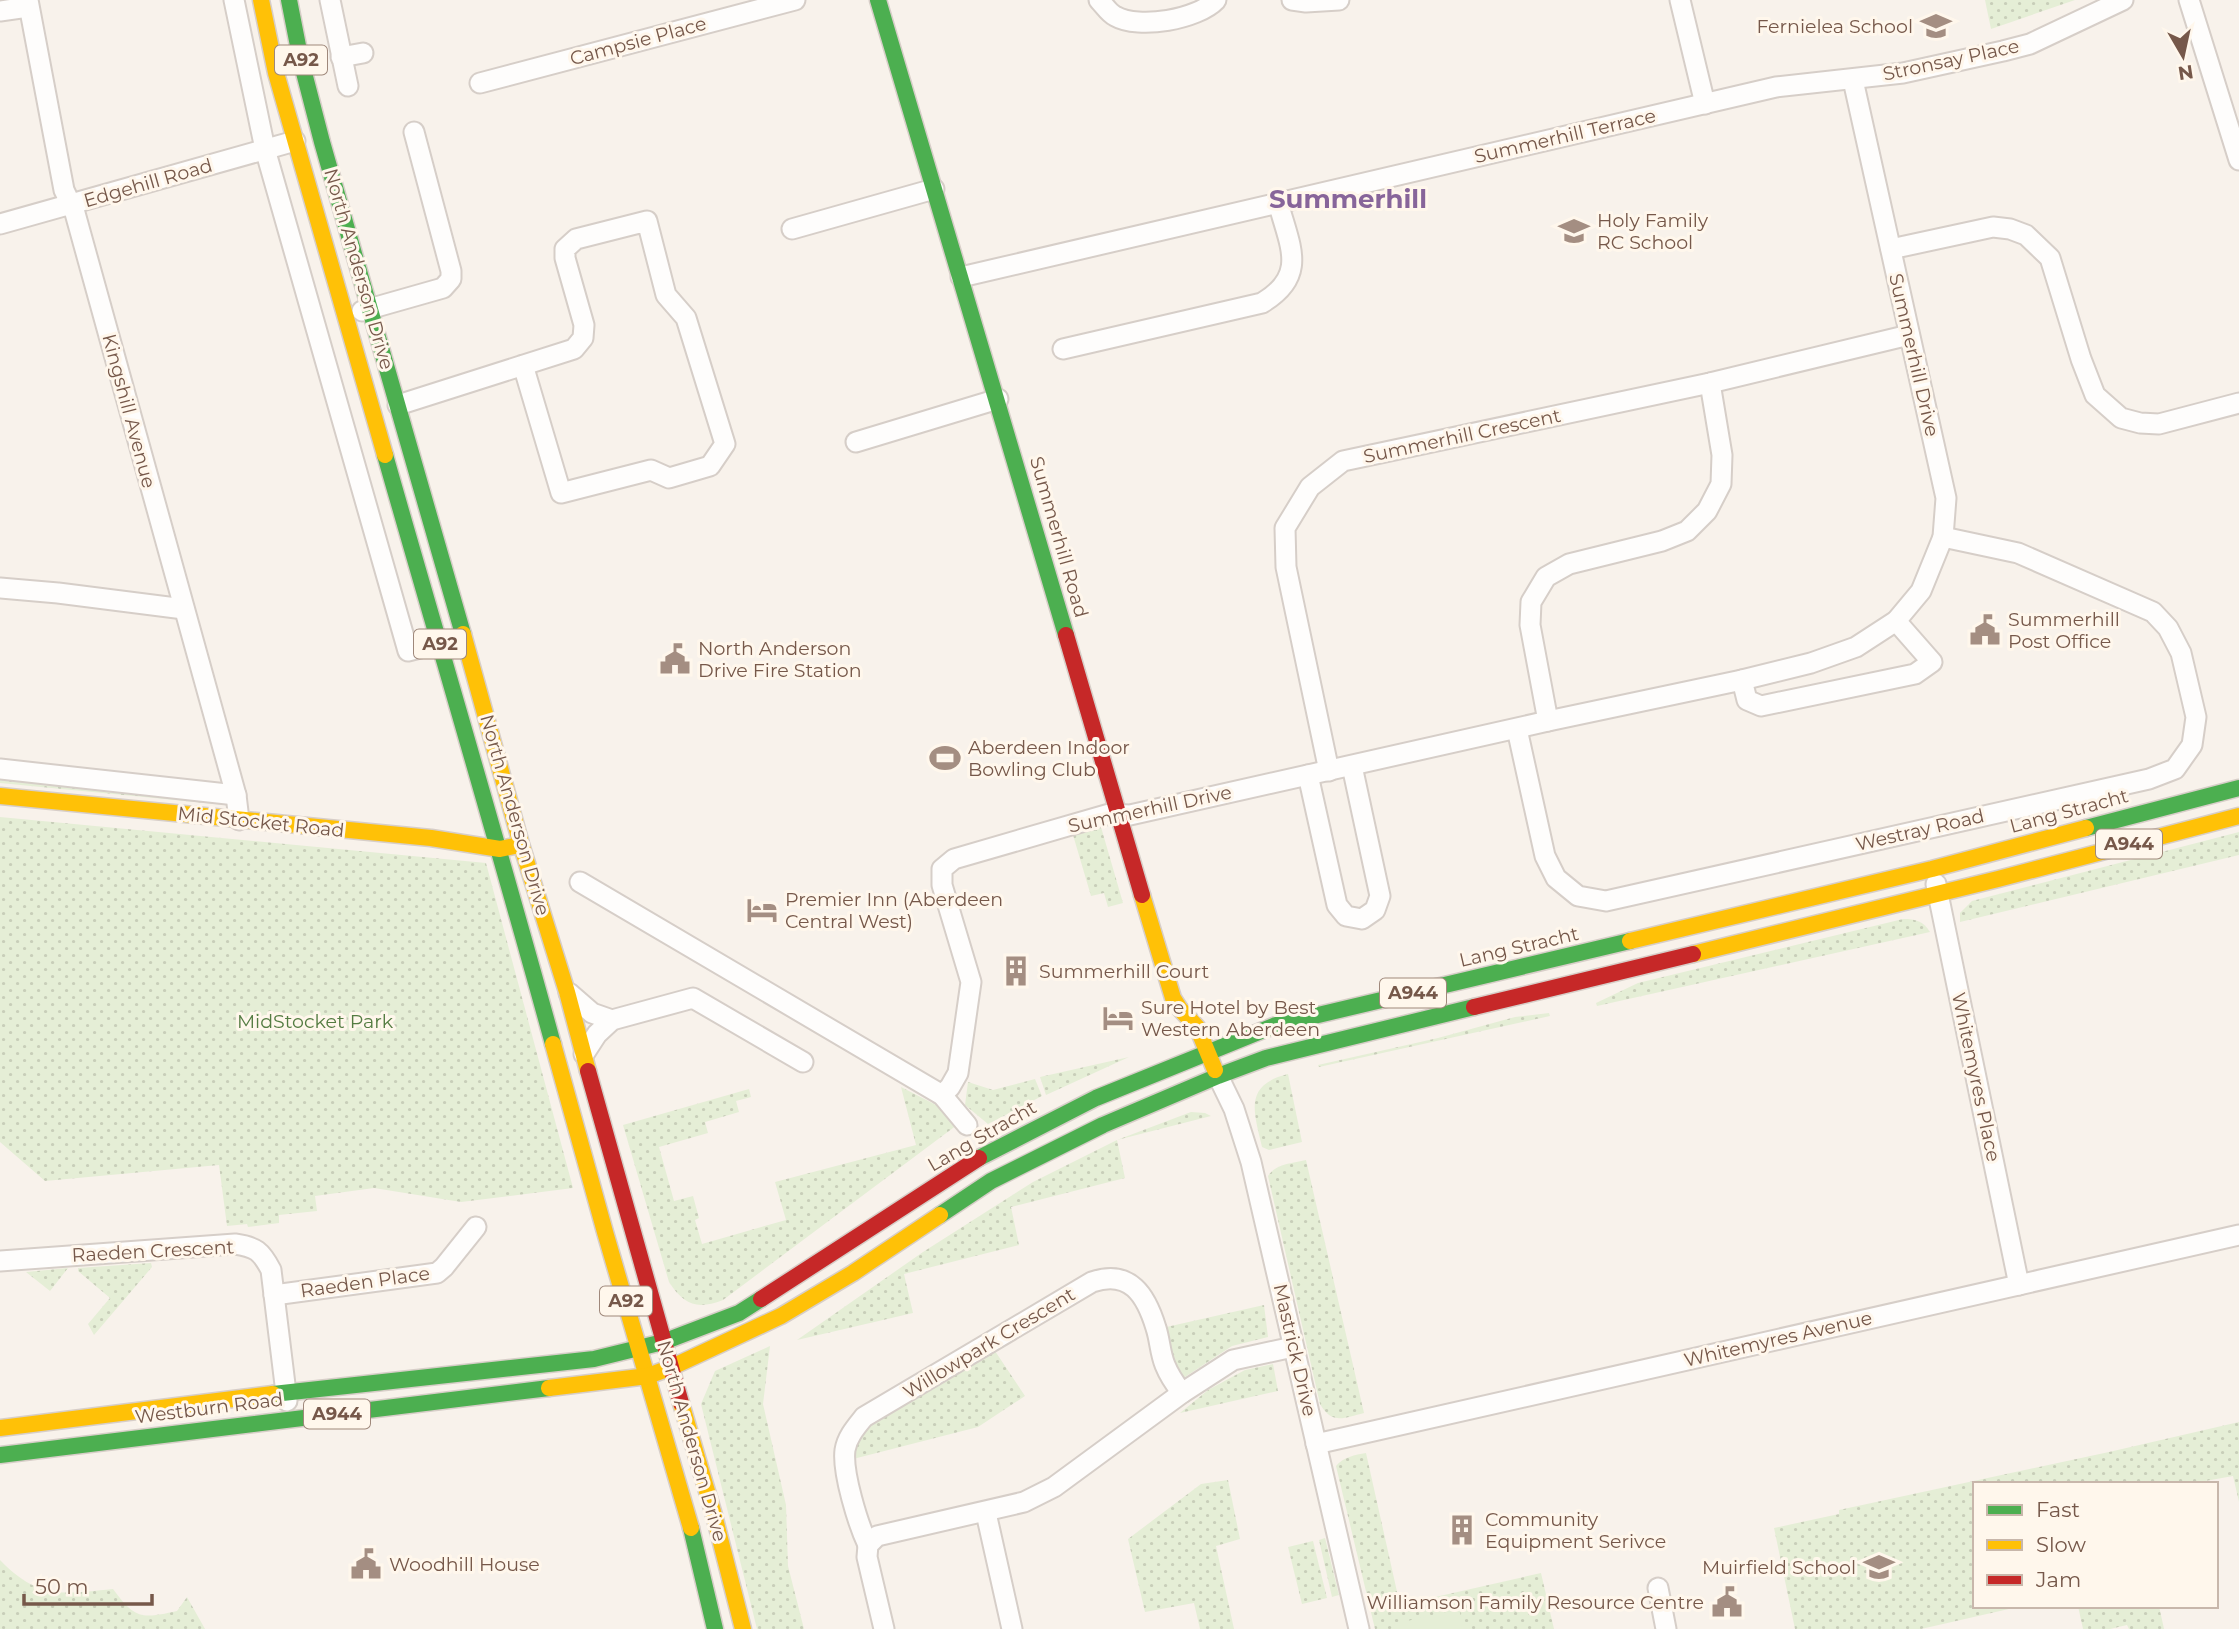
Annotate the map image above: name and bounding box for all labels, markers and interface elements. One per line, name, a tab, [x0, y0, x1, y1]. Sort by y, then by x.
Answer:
school or university icon: Fernielea School	[1919, 9, 1953, 43]
street label: Campsie Place	[567, 12, 709, 70]
place label: Fernielea School	[1756, 15, 1913, 38]
north arrow	[2148, 21, 2218, 91]
street label: Stronsay Place	[1881, 34, 2021, 86]
road number: A92	[275, 46, 327, 74]
text: N	[2176, 60, 2195, 85]
street label: Summerhill Terrace	[1472, 104, 1658, 168]
street label: Edgehill Road	[81, 154, 215, 212]
street label: North Anderson Drive	[319, 166, 399, 372]
district label: Summerhill	[1269, 183, 1427, 215]
place label: Holy Family RC School	[1597, 209, 1709, 254]
school or university icon: Holy Family RC School	[1557, 214, 1591, 248]
street label: Summerhill Drive	[1884, 271, 1944, 439]
street label: Kingshill Avenue	[97, 331, 161, 491]
street label: Summerhill Crescent	[1361, 404, 1563, 468]
street label: Summerhill Road	[1025, 454, 1093, 620]
place label: Summerhill Post Office	[2008, 608, 2120, 653]
public building icon: Summerhill Post Office	[1968, 613, 2002, 647]
road number: A92	[414, 630, 466, 658]
place label: North Anderson Drive Fire Station	[698, 637, 862, 682]
public building icon: North Anderson Drive Fire Station	[658, 642, 692, 676]
street label: North Anderson Drive	[475, 712, 555, 918]
place label: Aberdeen Indoor Bowling Club	[968, 736, 1130, 781]
sports icon: Aberdeen Indoor Bowling Club	[928, 741, 962, 775]
street label: Summerhill Drive	[1066, 780, 1234, 838]
street label: Lang Stracht	[2007, 784, 2131, 838]
street label: Mid Stocket Road	[177, 802, 345, 842]
street label: Westray Road	[1854, 804, 1986, 856]
road number: A944	[2096, 830, 2162, 858]
place label: Premier Inn (Aberdeen Central West)	[785, 888, 1003, 933]
hotel icon: Premier Inn (Aberdeen Central West)	[745, 893, 779, 927]
street label: Lang Stracht	[1457, 922, 1581, 972]
building icon: Summerhill Court	[999, 954, 1033, 988]
place label: Summerhill Court	[1039, 960, 1209, 983]
road number: A944	[1380, 978, 1446, 1008]
street label: Whitemyres Place	[1947, 990, 2005, 1164]
place label: Sure Hotel by Best Western Aberdeen	[1141, 996, 1320, 1041]
hotel icon: Sure Hotel by Best Western Aberdeen	[1101, 1001, 1135, 1035]
park label: MidStocket Park	[237, 1010, 394, 1033]
street label: Lang Stracht	[924, 1095, 1041, 1176]
street label: Raeden Crescent	[71, 1235, 235, 1267]
street label: Raeden Place	[299, 1262, 431, 1302]
street label: Mastrick Drive	[1269, 1281, 1321, 1419]
street label: Willowpark Crescent	[899, 1282, 1079, 1403]
road number: A92	[600, 1286, 652, 1316]
street label: Whitemyres Avenue	[1682, 1306, 1874, 1372]
street label: North Anderson Drive	[652, 1338, 732, 1544]
street label: Westburn Road	[134, 1387, 284, 1429]
road number: A944	[304, 1400, 370, 1428]
legend	[1973, 1482, 2218, 1608]
text: Fast	[2036, 1497, 2080, 1522]
place label: Community Equipment Serivce	[1485, 1508, 1666, 1553]
building icon: Community Equipment Serivce	[1445, 1513, 1479, 1547]
text: Slow	[2036, 1532, 2086, 1557]
public building icon: Woodhill House	[349, 1547, 383, 1581]
school or university icon: Muirfield School	[1862, 1550, 1896, 1584]
place label: Woodhill House	[389, 1553, 540, 1576]
place label: Muirfield School	[1702, 1556, 1856, 1579]
scale bar	[24, 1562, 152, 1606]
text: Jam	[2035, 1567, 2081, 1592]
text: 50 m	[35, 1574, 89, 1599]
public building icon: Williamson Family Resource Centre	[1710, 1585, 1744, 1619]
place label: Williamson Family Resource Centre	[1367, 1591, 1704, 1614]

